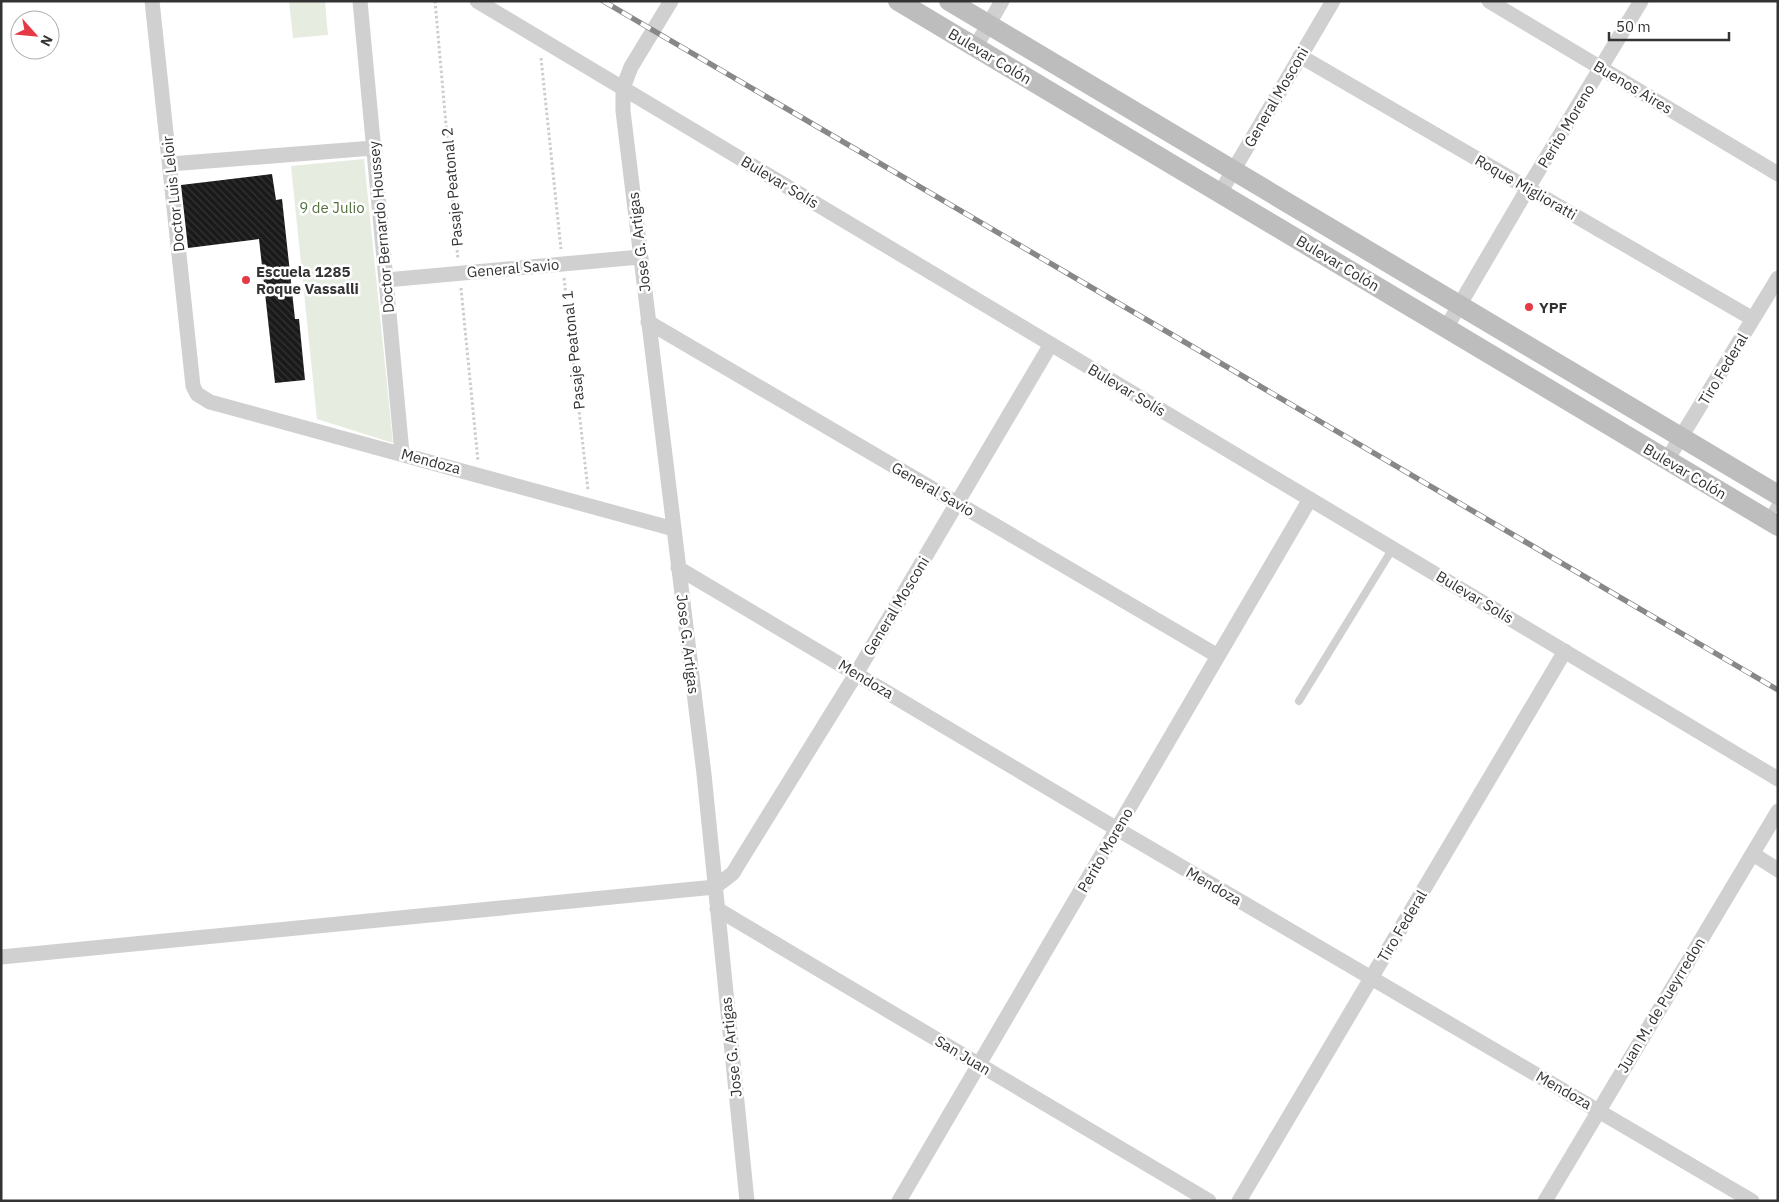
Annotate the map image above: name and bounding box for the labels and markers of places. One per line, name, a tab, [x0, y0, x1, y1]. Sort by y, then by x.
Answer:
place label: Escuela 1285 Roque Vassalli	[256, 262, 359, 298]
marker: Escuela 1285 Roque Vassalli	[240, 274, 252, 286]
place label: YPF	[1539, 298, 1568, 317]
marker: YPF	[1523, 301, 1535, 313]

